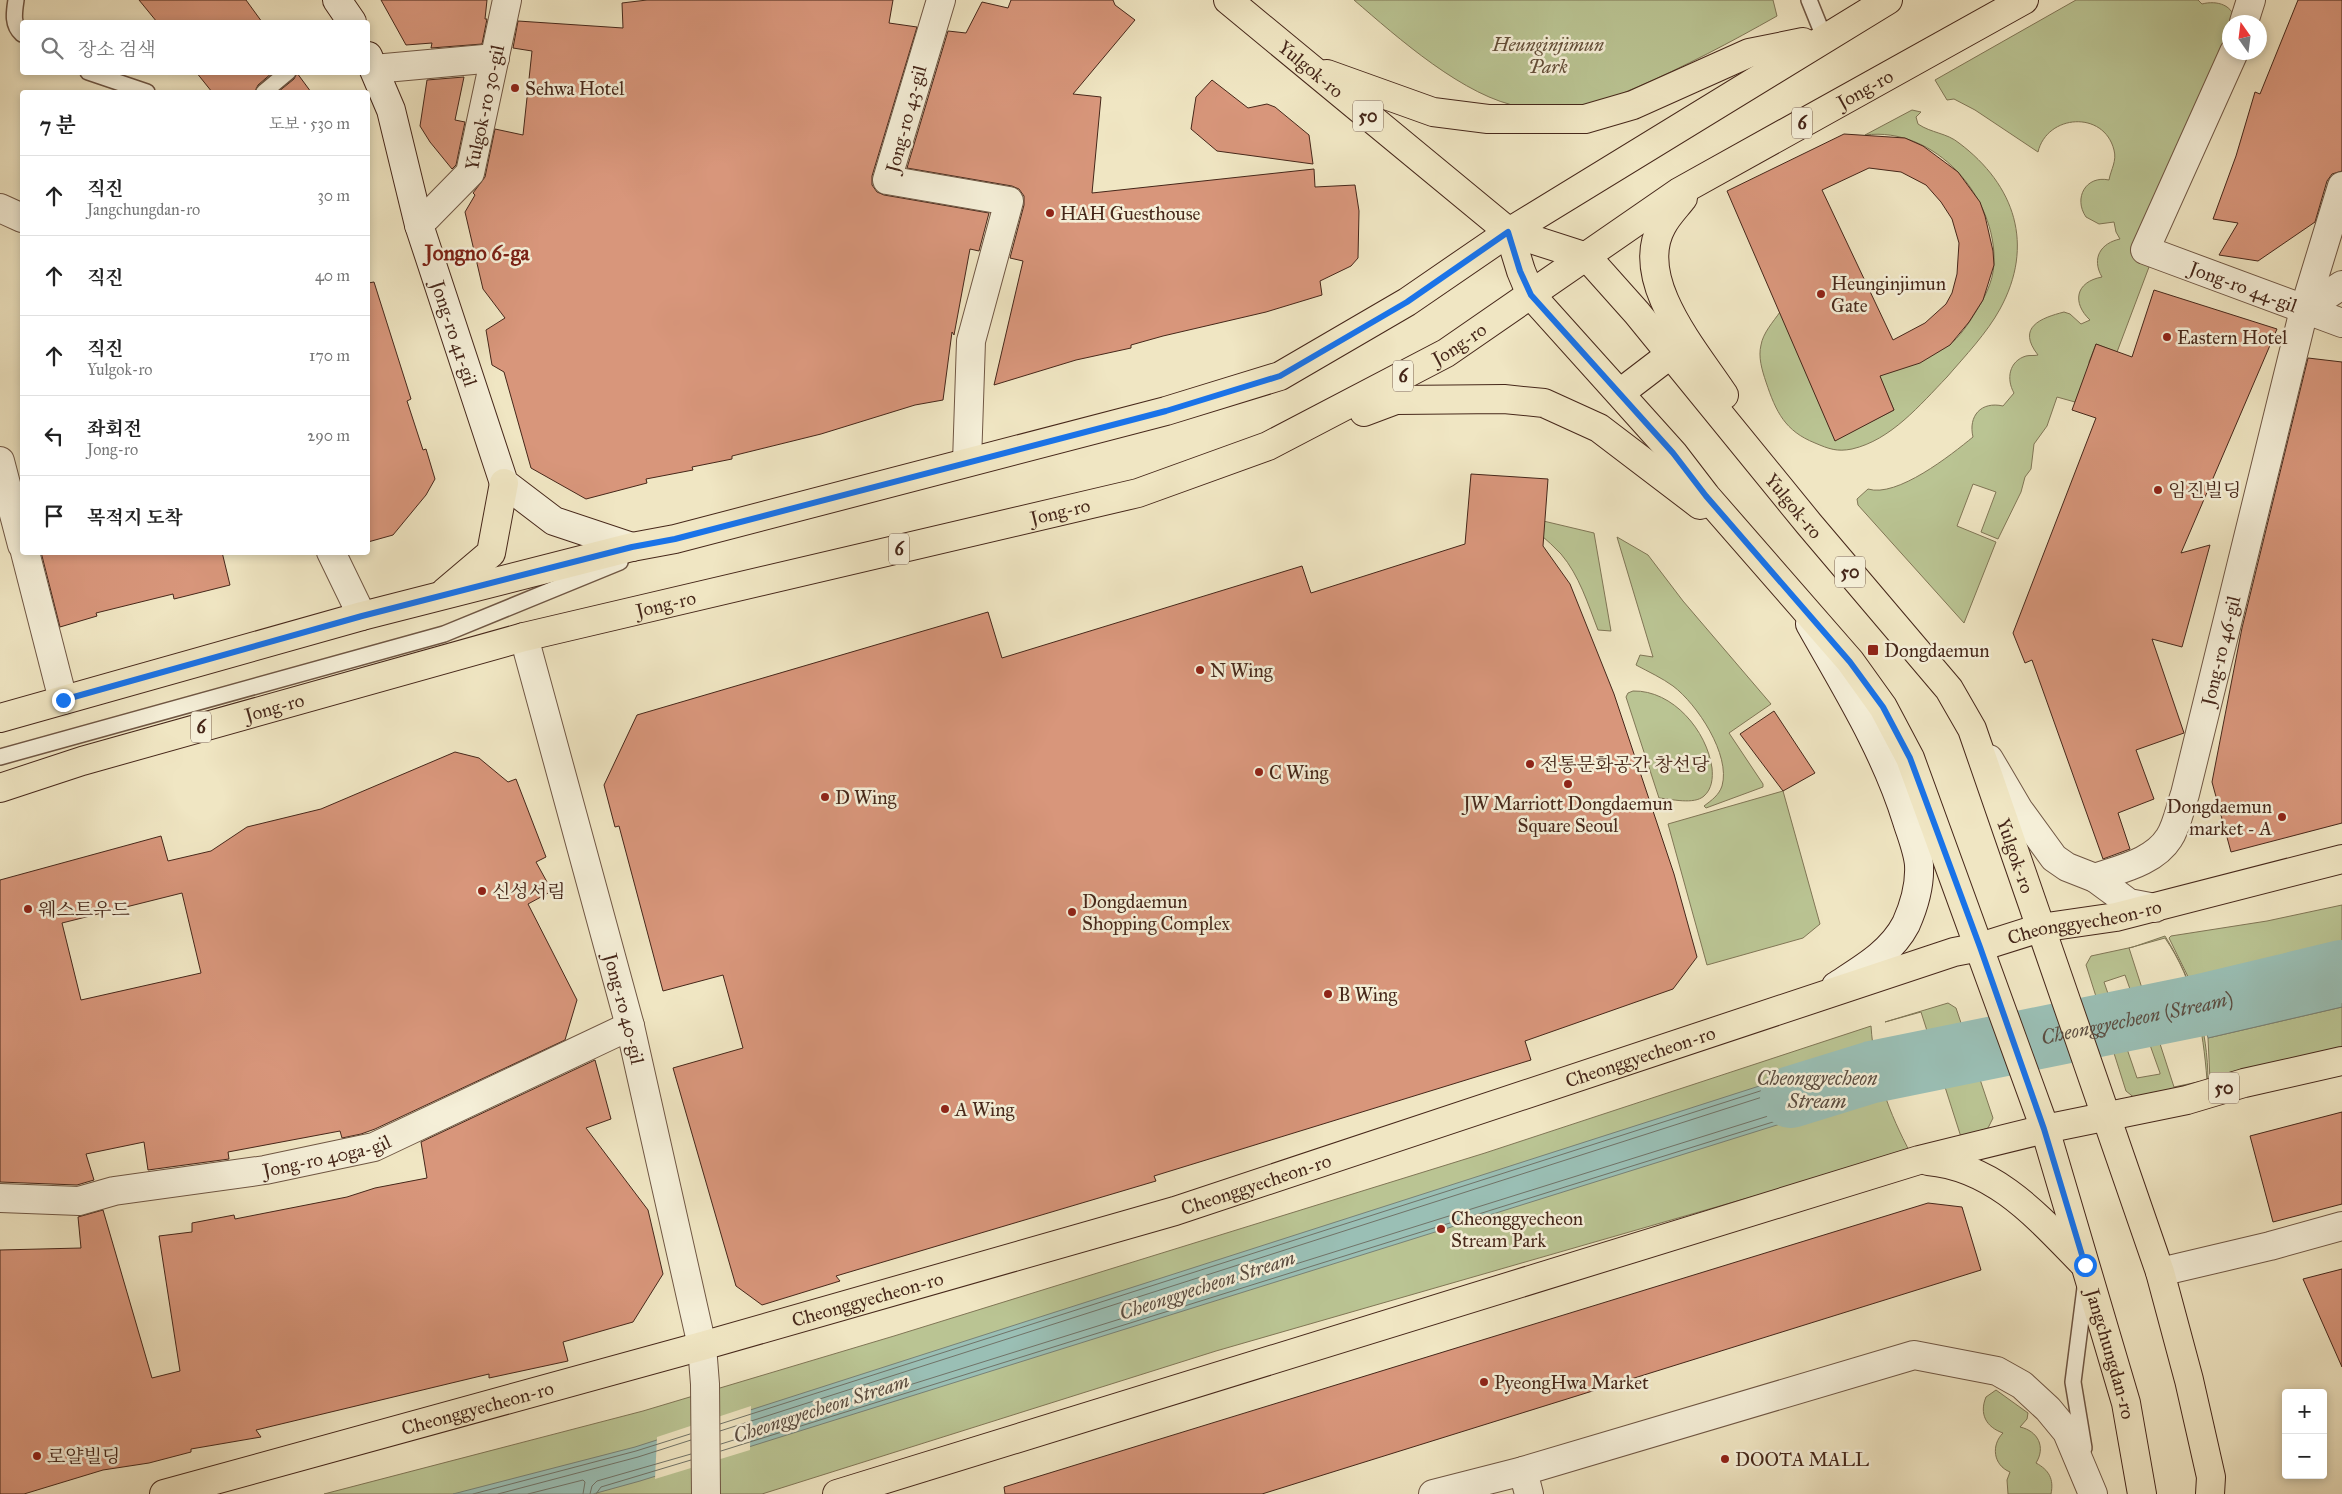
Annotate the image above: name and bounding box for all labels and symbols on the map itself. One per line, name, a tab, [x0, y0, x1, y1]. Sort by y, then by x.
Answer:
north arrow	[2222, 15, 2267, 60]
park label: Heunginjimun Park	[1491, 33, 1604, 78]
street label: Yulgok-ro	[1274, 35, 1349, 103]
street label: Yulgok-ro 30-gil	[459, 42, 509, 172]
street label: Jong-ro 43-gil	[880, 62, 933, 177]
street label: Jong-ro	[1831, 64, 1897, 115]
place label: Sehwa Hotel	[525, 77, 625, 100]
marker: Sehwa Hotel	[509, 82, 521, 94]
road number: 50	[1353, 100, 1383, 132]
road number: 6	[1792, 108, 1812, 138]
place label: HAH Guesthouse	[1060, 202, 1201, 225]
marker: HAH Guesthouse	[1044, 207, 1056, 219]
district label: Jongno 6-ga	[422, 240, 530, 267]
street label: Jong-ro 44-gil	[2184, 255, 2301, 317]
place label: Heunginjimun Gate	[1831, 272, 1946, 317]
street label: Jong-ro 41-gil	[425, 275, 483, 390]
marker: Heunginjimun Gate	[1815, 288, 1827, 300]
street label: Jong-ro	[1426, 317, 1491, 372]
place label: Eastern Hotel	[2177, 326, 2288, 349]
marker: Eastern Hotel	[2161, 331, 2173, 343]
road number: 6	[1393, 361, 1413, 392]
street label: Yulgok-ro	[1761, 468, 1828, 543]
place label: 임진빌딩	[2168, 479, 2241, 502]
marker: 임진빌딩	[2152, 484, 2164, 496]
street label: Jong-ro	[1026, 493, 1093, 531]
road number: 6	[889, 534, 909, 564]
road number: 50	[1835, 556, 1865, 588]
street label: Jong-ro	[632, 586, 698, 623]
street label: Jong-ro 46-gil	[2195, 592, 2245, 710]
place label: Dongdaemun	[1884, 639, 1990, 663]
marker: Dongdaemun	[1866, 643, 1880, 657]
place label: N Wing	[1210, 659, 1273, 683]
marker: N Wing	[1194, 664, 1206, 676]
street label: Jong-ro	[240, 688, 307, 728]
route end	[52, 689, 75, 712]
road number: 6	[191, 712, 211, 742]
place label: 전통문화공간 창선당	[1540, 753, 1710, 776]
marker: 전통문화공간 창선당	[1524, 758, 1536, 770]
place label: C Wing	[1269, 761, 1329, 785]
marker: C Wing	[1253, 766, 1265, 778]
marker: JW Marriott Dongdaemun Square Seoul	[1562, 778, 1574, 790]
place label: D Wing	[835, 786, 897, 810]
marker: D Wing	[819, 791, 831, 803]
place label: JW Marriott Dongdaemun Square Seoul	[1461, 792, 1673, 838]
place label: Dongdaemun market - A	[2166, 795, 2272, 840]
marker: Dongdaemun market - A	[2276, 811, 2288, 823]
street label: Yulgok-ro	[1992, 815, 2039, 896]
place label: 신성서림	[492, 880, 565, 903]
marker: 신성서림	[476, 885, 488, 897]
place label: Dongdaemun Shopping Complex	[1082, 890, 1231, 936]
street label: Cheonggyecheon-ro	[2004, 894, 2164, 949]
place label: 웨스트우드	[38, 898, 130, 921]
marker: 웨스트우드	[22, 903, 34, 915]
marker: Dongdaemun Shopping Complex	[1066, 906, 1078, 918]
street label: Jong-ro 40-gil	[598, 949, 650, 1067]
place label: B Wing	[1338, 983, 1397, 1007]
water label: Cheonggyecheon (Stream)	[2039, 986, 2235, 1049]
marker: B Wing	[1322, 988, 1334, 1000]
street label: Cheonggyecheon-ro	[1562, 1021, 1718, 1092]
water label: Cheonggyecheon Stream	[1757, 1066, 1878, 1113]
road number: 50	[2209, 1072, 2239, 1104]
place label: A Wing	[954, 1098, 1014, 1122]
marker: A Wing	[939, 1103, 951, 1115]
street label: Jong-ro 40ga-gil	[259, 1129, 395, 1183]
street label: Cheonggyecheon-ro	[1178, 1148, 1334, 1220]
place label: Cheonggyecheon Stream Park	[1451, 1207, 1583, 1252]
marker: Cheonggyecheon Stream Park	[1435, 1223, 1447, 1235]
water label: Cheonggyecheon Stream	[1116, 1245, 1298, 1325]
route start	[2074, 1254, 2097, 1277]
street label: Cheonggyecheon-ro	[789, 1266, 946, 1331]
street label: Jangchungdan-ro	[2080, 1284, 2140, 1421]
water label: Cheonggyecheon Stream	[730, 1368, 912, 1448]
place label: PyeongHwa Market	[1494, 1371, 1649, 1395]
street label: Cheonggyecheon-ro	[399, 1376, 556, 1440]
marker: PyeongHwa Market	[1478, 1376, 1490, 1388]
place label: 로얄빌딩	[47, 1445, 120, 1468]
place label: DOOTA MALL	[1735, 1448, 1869, 1471]
marker: 로얄빌딩	[31, 1450, 43, 1462]
marker: DOOTA MALL	[1719, 1453, 1731, 1465]

